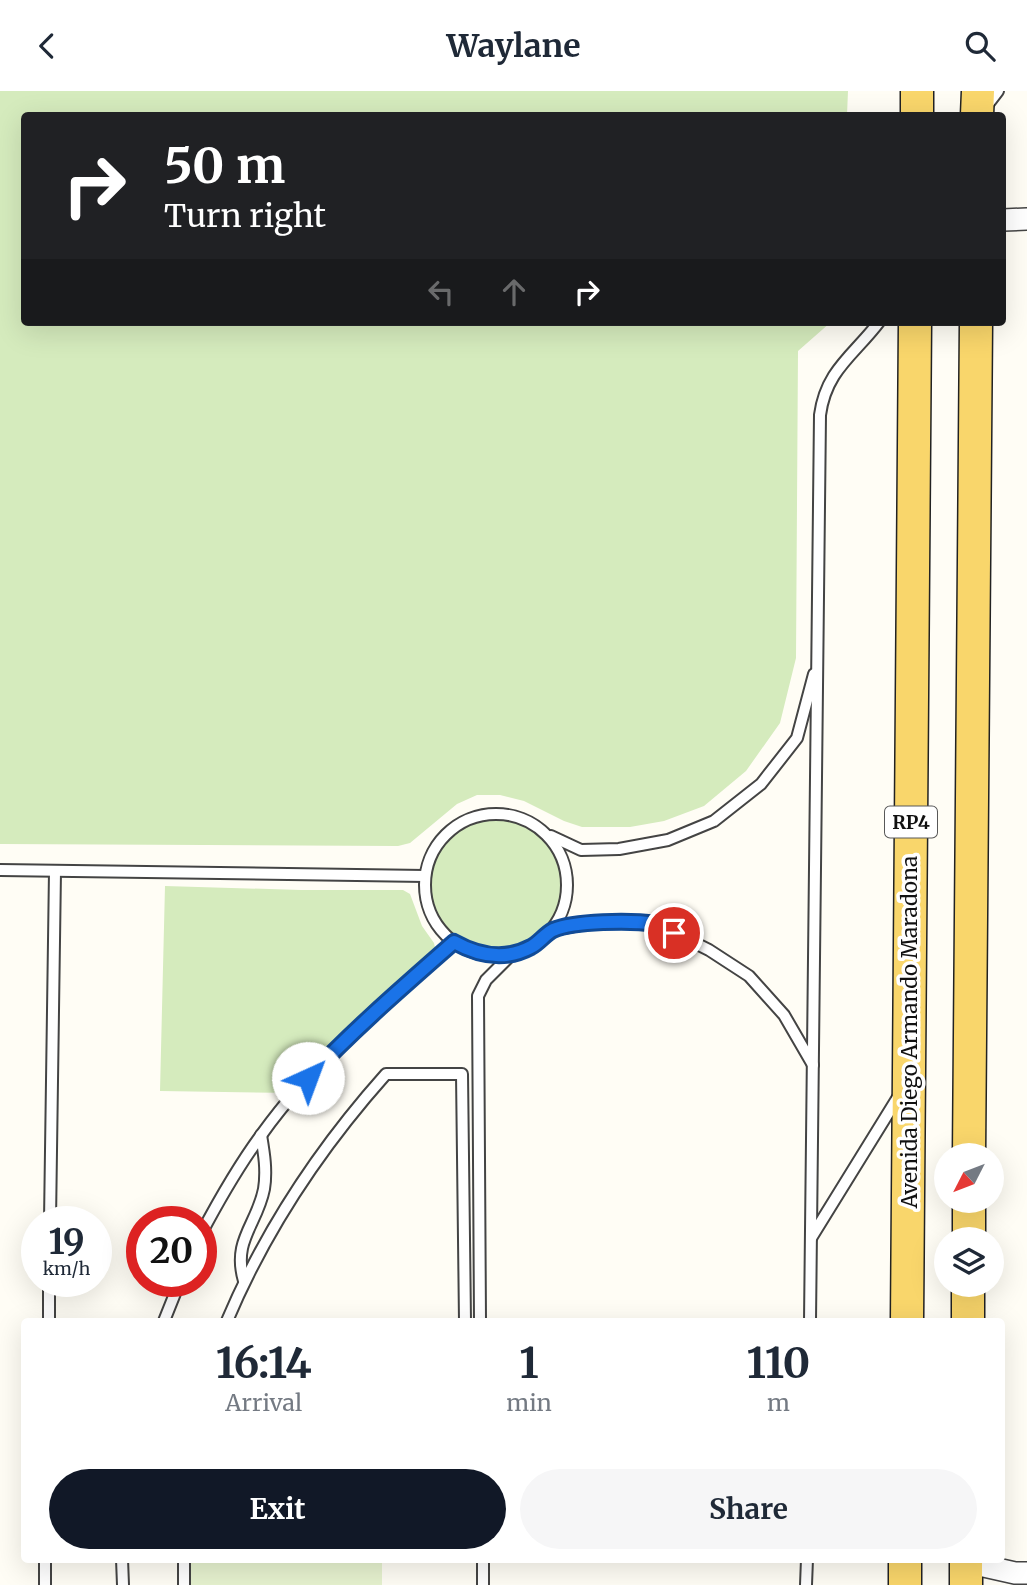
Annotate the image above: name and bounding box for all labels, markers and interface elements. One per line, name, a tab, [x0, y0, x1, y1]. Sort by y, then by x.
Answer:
text: Waylane	[446, 26, 581, 66]
icon: back	[28, 27, 66, 65]
icon: search	[961, 27, 999, 65]
text: 50 m	[164, 135, 285, 196]
icon: right	[49, 140, 140, 231]
text: Turn right	[164, 196, 326, 236]
icon: left	[422, 273, 460, 311]
icon: ahead	[495, 273, 533, 311]
icon: right	[568, 273, 606, 311]
road number: RP4	[885, 807, 937, 837]
street label: Avenida Diego Armando Maradona	[896, 856, 923, 1209]
pin	[644, 903, 704, 963]
icon: arrive	[655, 914, 693, 952]
position arrow	[271, 1041, 345, 1115]
north arrow	[934, 1143, 1004, 1213]
map controls	[934, 1143, 1004, 1297]
speed limit sign: 20	[126, 1206, 217, 1297]
text: 19	[48, 1220, 85, 1264]
button: layers	[934, 1227, 1004, 1297]
text: km/h	[43, 1257, 90, 1280]
text: 16:14	[216, 1337, 312, 1389]
text: 1	[519, 1337, 539, 1389]
text: 110	[746, 1337, 810, 1389]
text: Arrival	[225, 1388, 302, 1417]
text: min	[506, 1388, 552, 1417]
text: m	[767, 1388, 790, 1417]
button: Exit	[49, 1469, 506, 1549]
button: Share	[520, 1469, 977, 1549]

